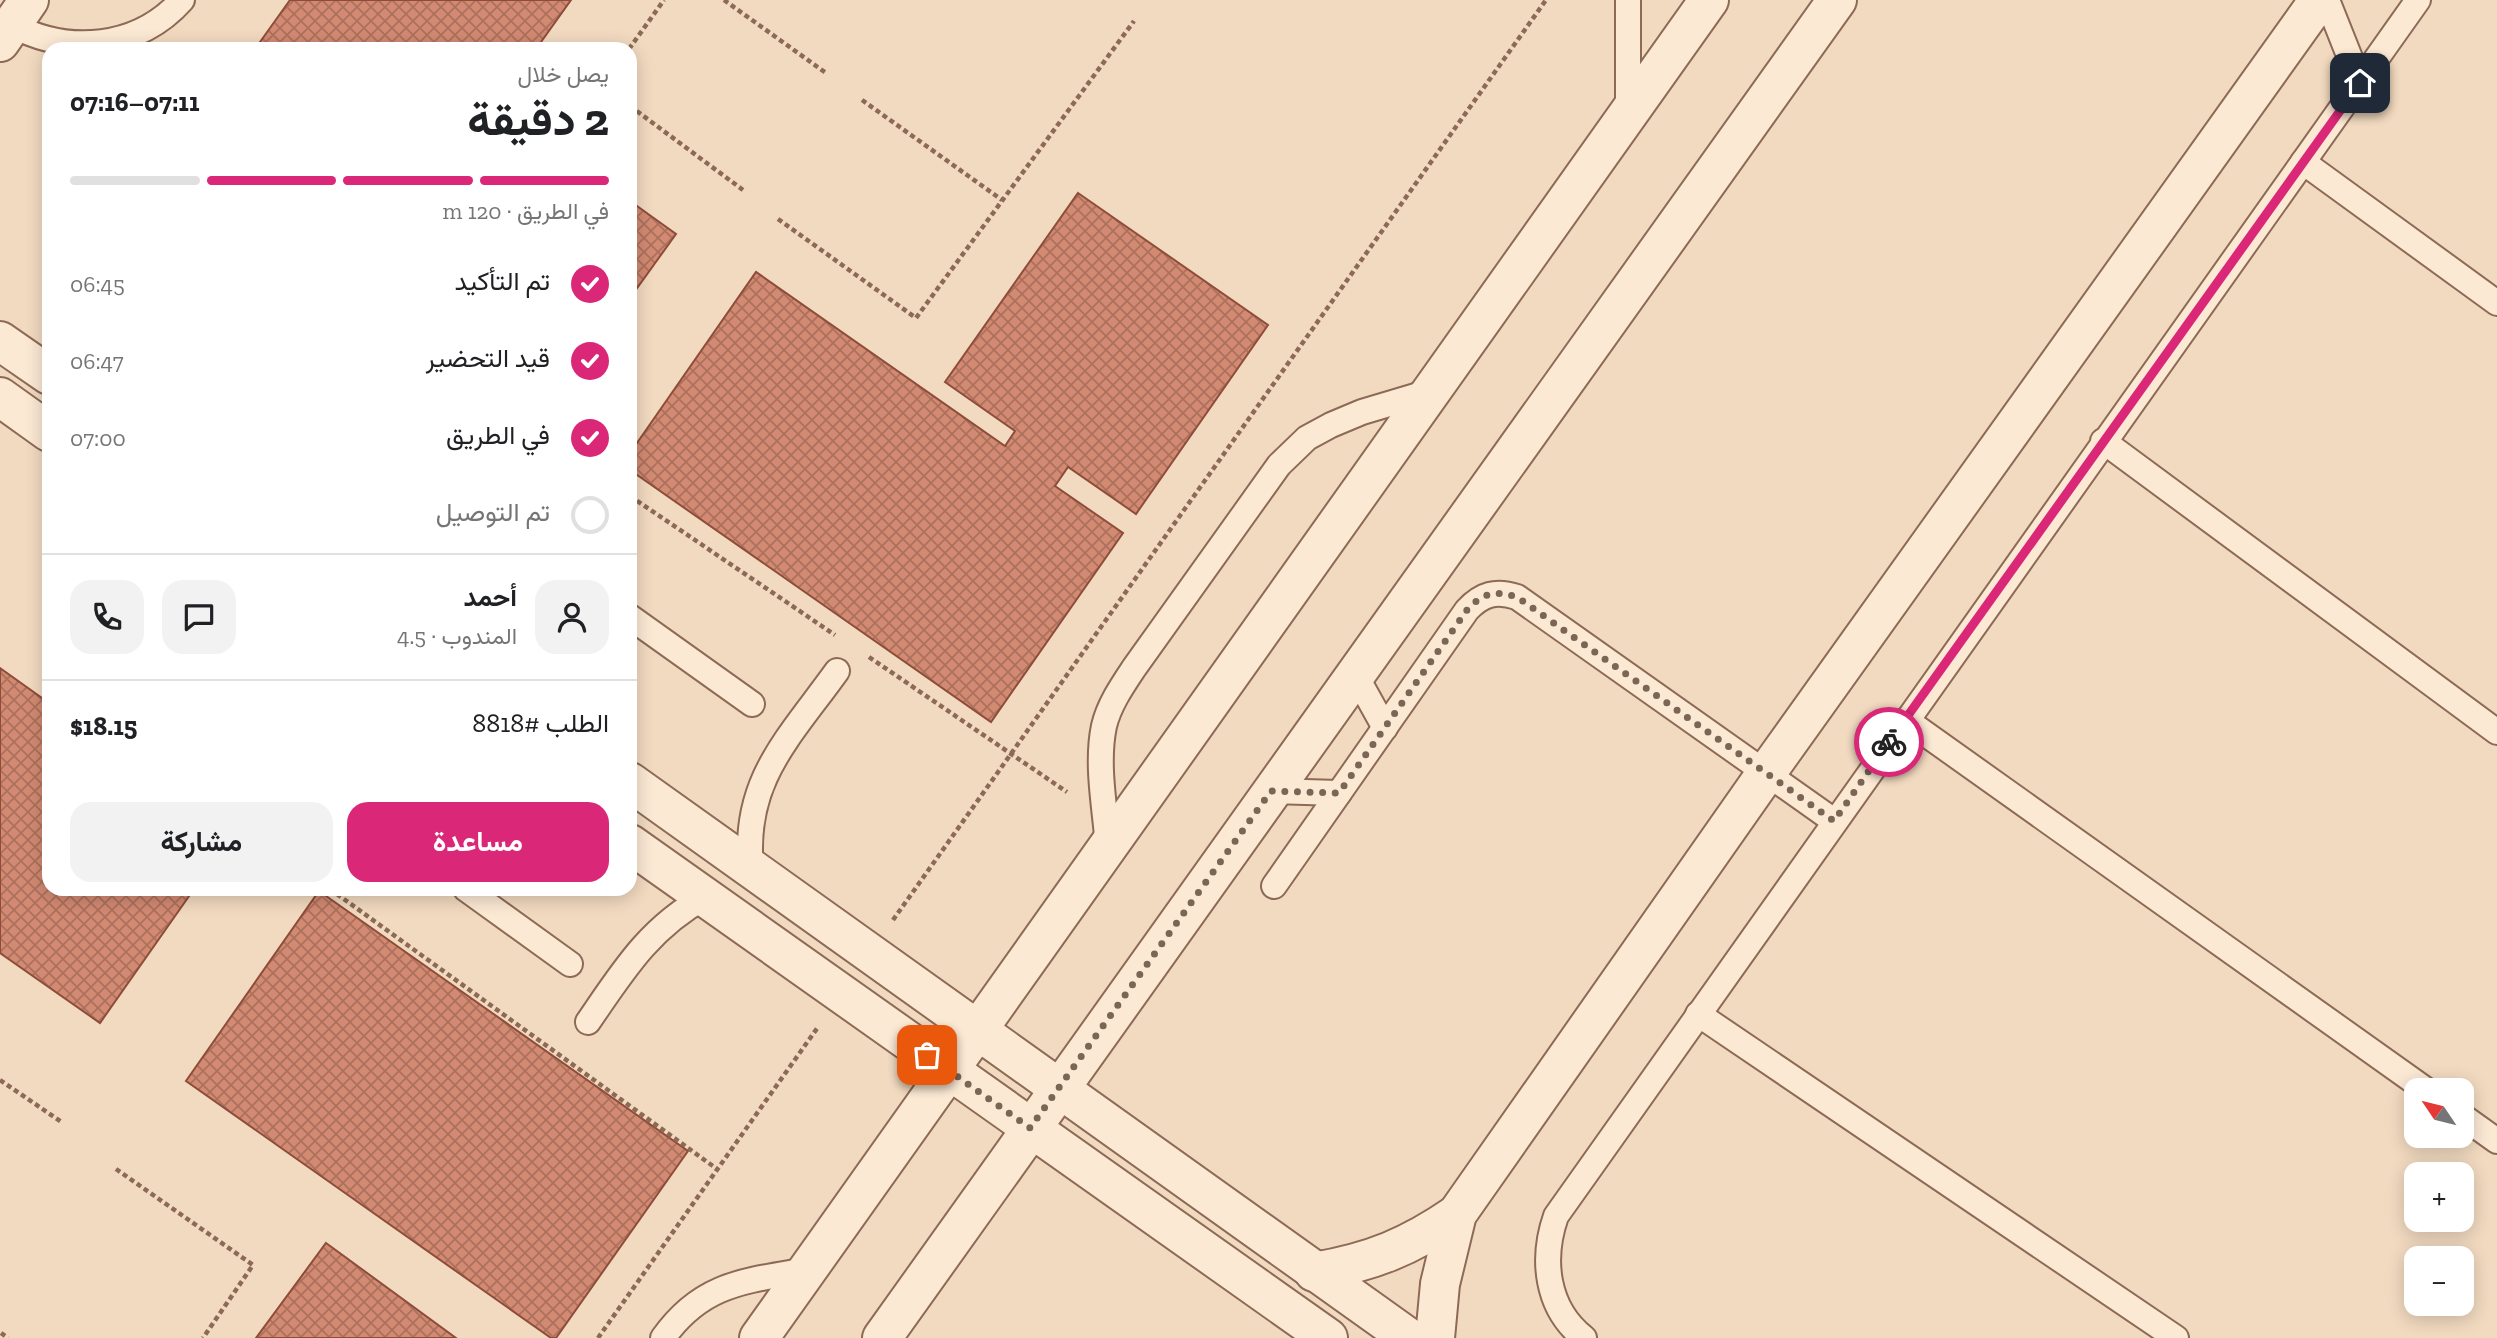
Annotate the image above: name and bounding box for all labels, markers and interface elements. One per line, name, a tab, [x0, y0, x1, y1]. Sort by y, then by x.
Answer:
pin	[2330, 53, 2390, 113]
text: يصل خلال	[517, 60, 609, 88]
icon: home	[2341, 64, 2379, 102]
text: 07:11–07:16	[70, 86, 199, 118]
text: 2 دقيقة	[467, 92, 609, 147]
text: في الطريق · 120 m	[443, 197, 609, 225]
text: تم التأكيد	[455, 265, 550, 297]
icon: check	[571, 265, 609, 303]
text: 06:45	[70, 270, 125, 298]
text: قيد التحضير	[426, 342, 550, 374]
icon: check	[571, 342, 609, 380]
text: 06:47	[70, 347, 123, 375]
text: في الطريق	[446, 419, 550, 451]
icon: check	[571, 419, 609, 457]
text: 07:00	[70, 424, 126, 452]
text: تم التوصيل	[436, 496, 550, 528]
button: phone	[70, 580, 144, 654]
button: chat	[162, 580, 236, 654]
button: person	[535, 580, 609, 654]
text: أحمد	[464, 581, 517, 613]
text: المندوب · 4.5	[397, 622, 517, 650]
text: الطلب #8818	[472, 707, 609, 739]
courier	[1854, 707, 1924, 777]
text: $18.15	[70, 710, 137, 742]
icon: bike	[1870, 723, 1908, 761]
button: مشاركة	[70, 802, 333, 882]
button: مساعدة	[347, 802, 609, 882]
pin	[897, 1025, 957, 1085]
icon: bag	[908, 1036, 946, 1074]
north arrow	[2404, 1078, 2474, 1148]
map controls	[2404, 1078, 2474, 1316]
button: +	[2404, 1162, 2474, 1232]
button: −	[2404, 1246, 2474, 1316]

